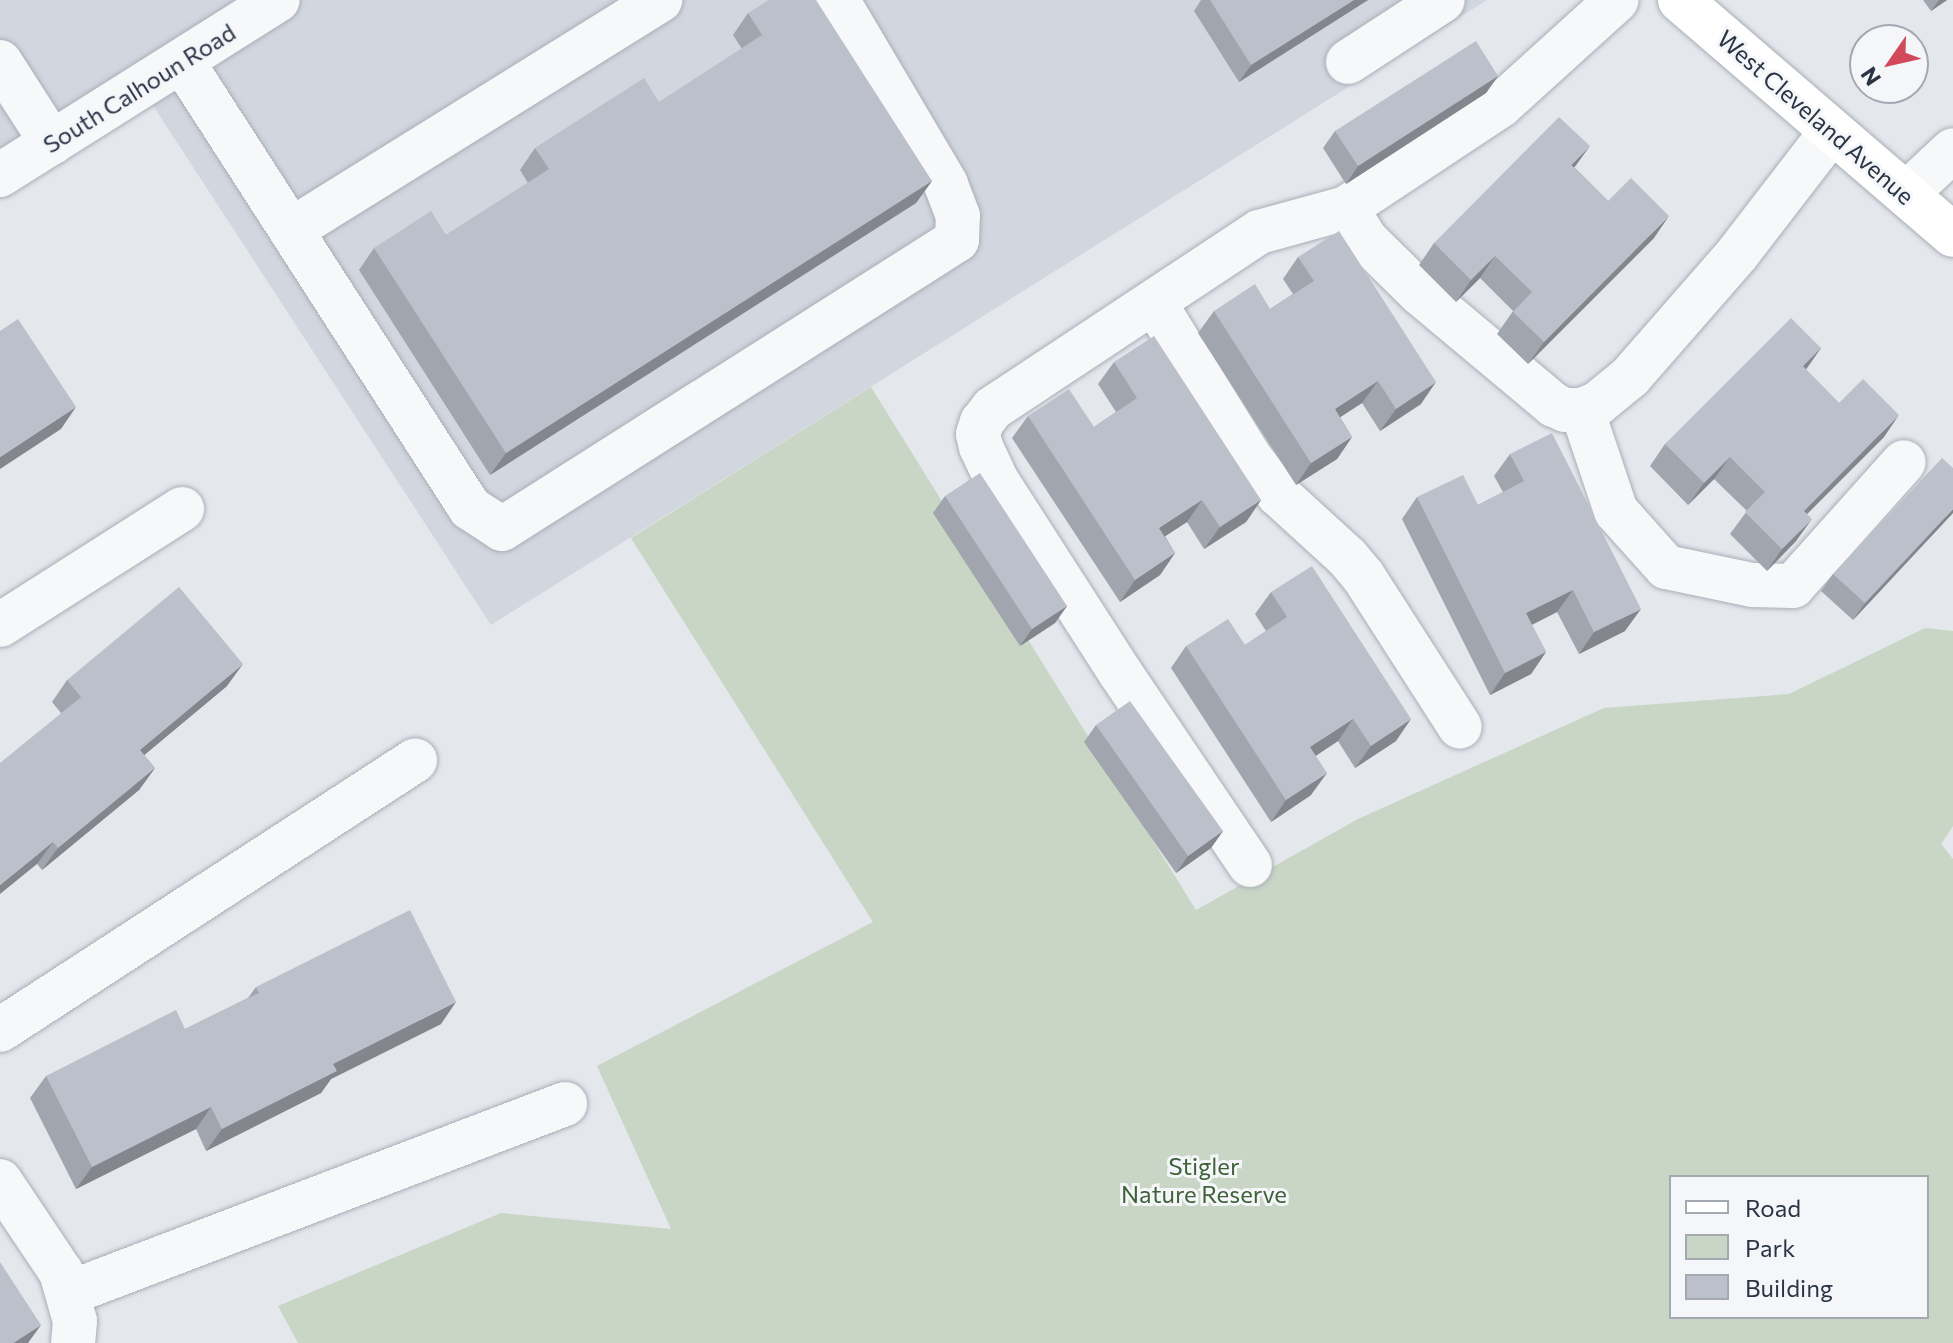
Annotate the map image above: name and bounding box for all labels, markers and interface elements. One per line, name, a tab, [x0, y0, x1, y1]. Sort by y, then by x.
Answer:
street label: South Calhoun Road	[38, 17, 240, 159]
street label: West Cleveland Avenue	[1712, 24, 1920, 210]
north arrow	[1849, 24, 1929, 104]
text: N	[1855, 62, 1886, 91]
park label: Stigler Nature Reserve	[1121, 1152, 1287, 1208]
legend	[1669, 1175, 1929, 1319]
text: Road	[1745, 1193, 1801, 1222]
text: Park	[1745, 1233, 1795, 1262]
text: Building	[1745, 1273, 1833, 1302]

